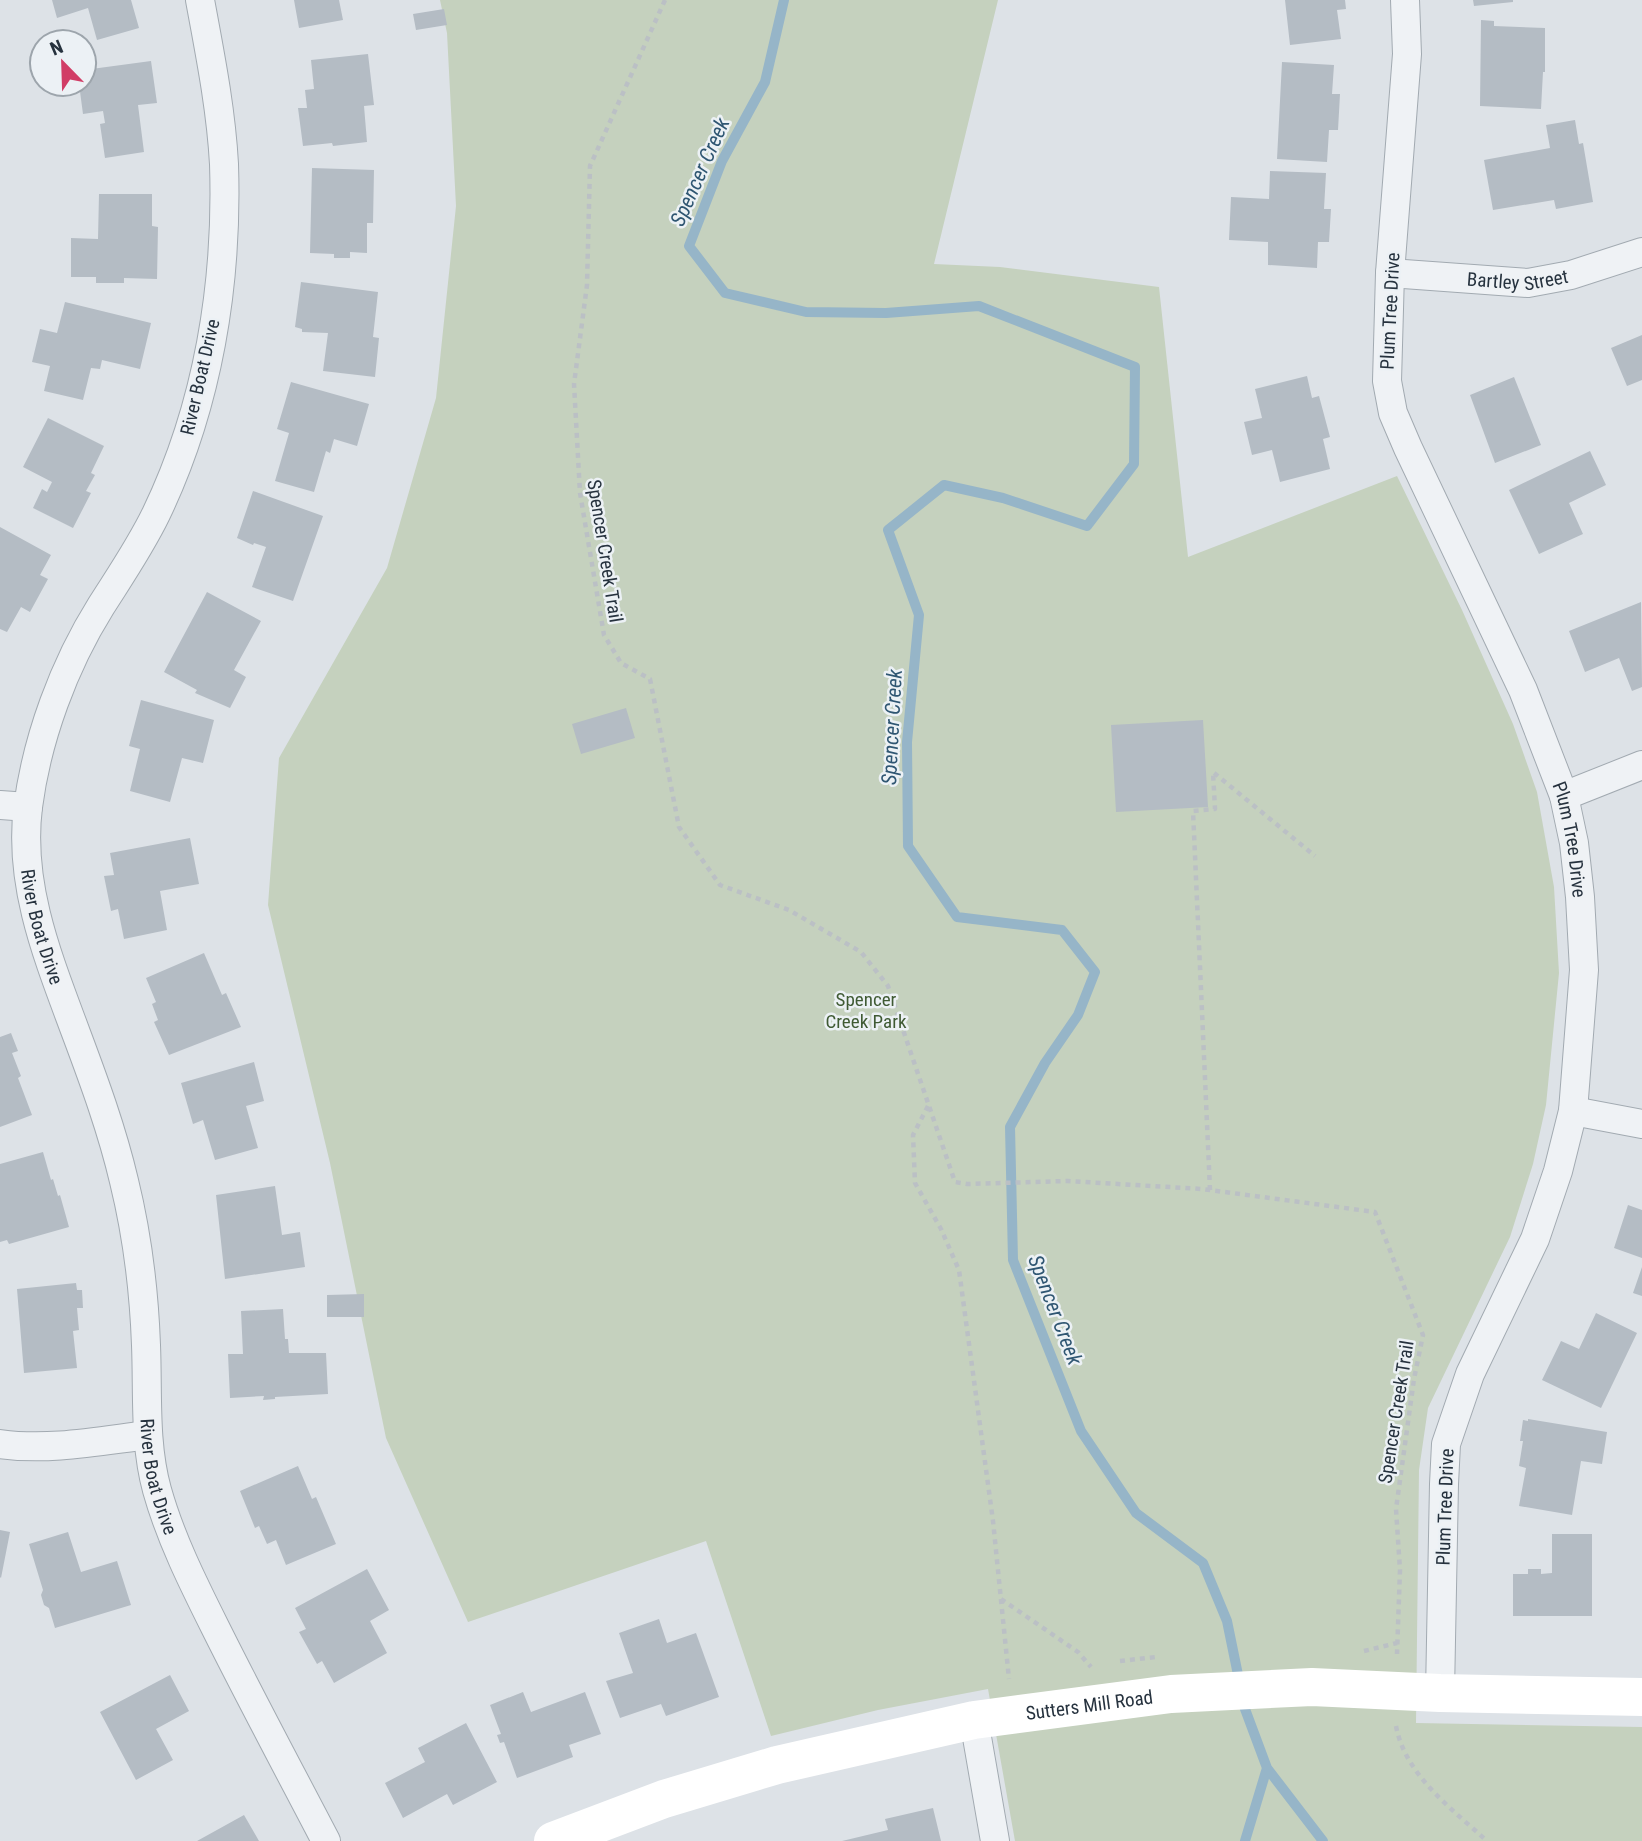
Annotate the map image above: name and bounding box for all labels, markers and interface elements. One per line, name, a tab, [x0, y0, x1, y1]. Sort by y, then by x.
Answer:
north arrow	[28, 28, 98, 98]
text: N	[47, 35, 66, 61]
water label: Spencer Creek	[665, 113, 735, 230]
street label: Plum Tree Drive	[1375, 252, 1405, 370]
street label: Bartley Street	[1466, 264, 1570, 295]
street label: River Boat Drive	[175, 317, 225, 437]
street label: Spencer Creek Trail	[582, 478, 628, 624]
water label: Spencer Creek	[877, 668, 907, 785]
street label: Plum Tree Drive	[1548, 778, 1591, 899]
street label: River Boat Drive	[16, 868, 69, 988]
park label: Spencer Creek Park	[825, 988, 907, 1033]
water label: Spencer Creek	[1023, 1252, 1087, 1369]
street label: Spencer Creek Trail	[1373, 1339, 1419, 1485]
street label: River Boat Drive	[136, 1418, 183, 1538]
street label: Plum Tree Drive	[1431, 1448, 1459, 1566]
street label: Sutters Mill Road	[1024, 1685, 1154, 1725]

